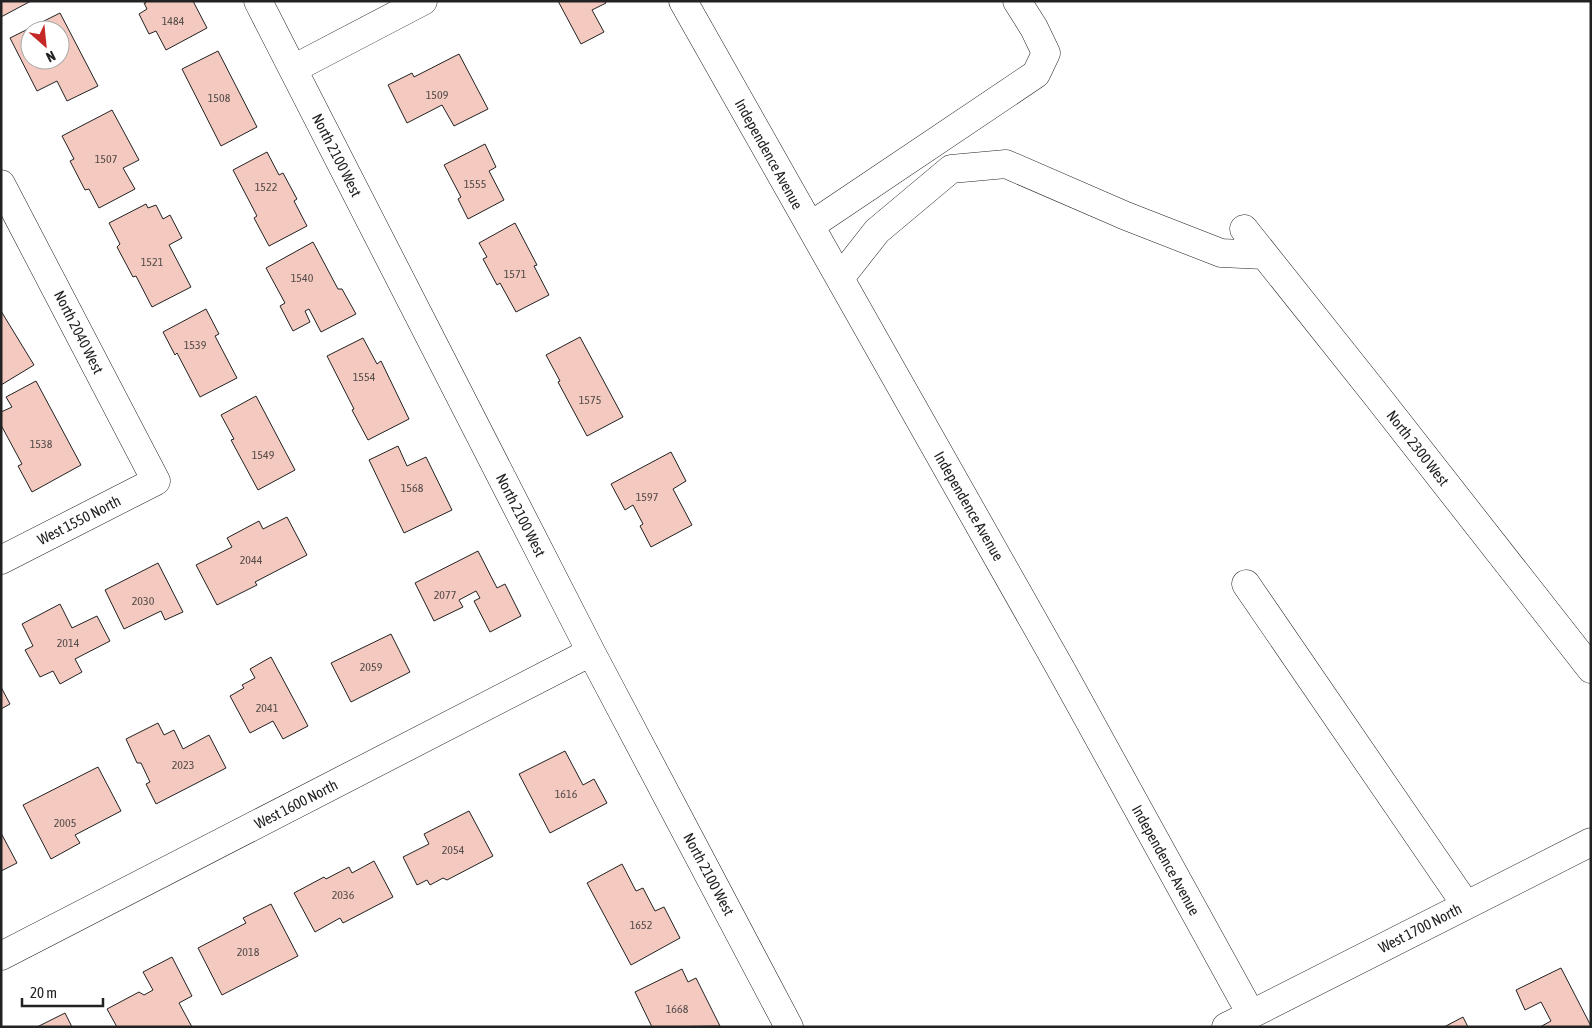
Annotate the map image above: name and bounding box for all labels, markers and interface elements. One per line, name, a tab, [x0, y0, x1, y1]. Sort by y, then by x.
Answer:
house number: 1484	[162, 14, 185, 28]
north arrow	[20, 20, 70, 70]
text: N	[44, 48, 58, 66]
house number: 1509	[426, 88, 449, 102]
house number: 1508	[208, 91, 231, 105]
street label: Independence Avenue	[732, 96, 806, 212]
street label: North 2100 West	[309, 111, 365, 199]
house number: 1507	[95, 152, 118, 166]
house number: 1555	[464, 177, 486, 191]
house number: 1522	[255, 180, 277, 194]
house number: 1521	[141, 255, 164, 269]
house number: 1571	[504, 267, 527, 281]
house number: 1540	[291, 271, 314, 285]
street label: North 2040 West	[51, 288, 107, 376]
house number: 1539	[184, 338, 207, 352]
house number: 1554	[353, 370, 376, 384]
house number: 1575	[579, 393, 601, 407]
street label: North 2300 West	[1383, 407, 1453, 489]
house number: 1538	[30, 437, 53, 451]
house number: 1549	[252, 448, 275, 462]
street label: Independence Avenue	[931, 448, 1007, 564]
street label: North 2100 West	[493, 471, 549, 559]
house number: 1568	[401, 481, 424, 495]
house number: 1597	[636, 490, 659, 504]
street label: West 1550 North	[35, 492, 123, 548]
house number: 2044	[240, 553, 263, 567]
house number: 2077	[434, 588, 457, 602]
house number: 2030	[132, 594, 155, 608]
house number: 2014	[57, 636, 80, 650]
house number: 2059	[360, 660, 383, 674]
house number: 2041	[256, 701, 279, 715]
house number: 2023	[172, 758, 194, 772]
street label: West 1600 North	[252, 776, 340, 832]
house number: 1616	[555, 787, 578, 801]
street label: Independence Avenue	[1129, 802, 1203, 918]
house number: 2005	[54, 816, 76, 830]
street label: North 2100 West	[680, 830, 738, 918]
house number: 2054	[442, 843, 465, 857]
house number: 2036	[332, 888, 355, 902]
street label: West 1700 North	[1376, 900, 1464, 956]
house number: 1652	[630, 918, 652, 932]
house number: 2018	[237, 945, 260, 959]
scale bar	[22, 976, 104, 1008]
text: 20 m	[30, 984, 57, 1001]
house number: 1668	[666, 1002, 689, 1016]

